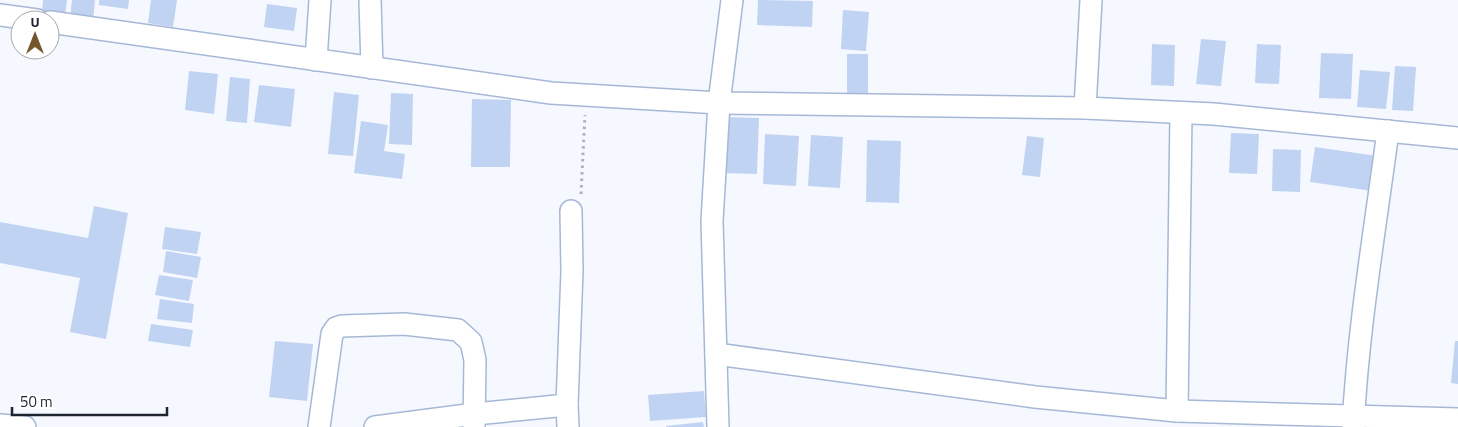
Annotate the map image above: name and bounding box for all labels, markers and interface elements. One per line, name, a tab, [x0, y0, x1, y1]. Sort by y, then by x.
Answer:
north arrow	[10, 10, 60, 60]
text: U	[30, 11, 40, 32]
scale bar	[12, 384, 168, 416]
text: 50 m	[20, 390, 53, 413]

